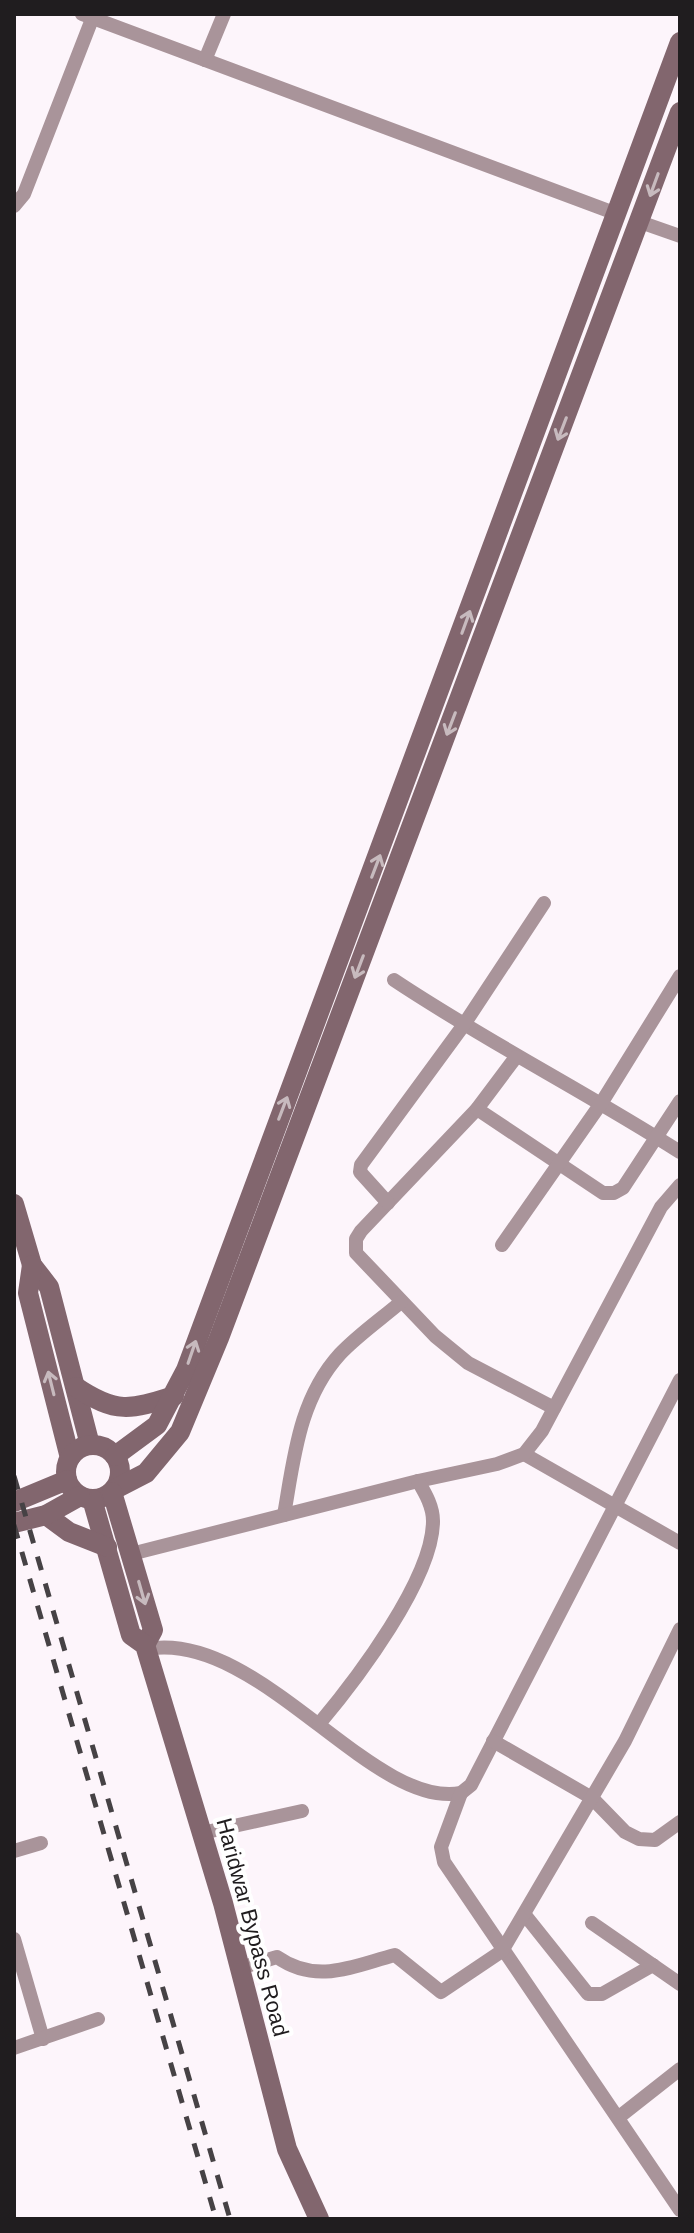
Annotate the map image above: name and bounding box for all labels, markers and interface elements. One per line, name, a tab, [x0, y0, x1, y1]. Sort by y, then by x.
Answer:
one-way arrow	[645, 172, 660, 197]
one-way arrow	[554, 416, 568, 440]
one-way arrow	[460, 610, 474, 635]
one-way arrow	[443, 711, 457, 736]
one-way arrow	[370, 854, 384, 878]
one-way arrow	[351, 954, 365, 979]
one-way arrow	[277, 1097, 291, 1121]
one-way arrow	[186, 1340, 201, 1365]
one-way arrow	[43, 1370, 58, 1396]
one-way arrow	[136, 1580, 151, 1606]
street label: Haridwar Bypass Road	[211, 1815, 294, 2039]

